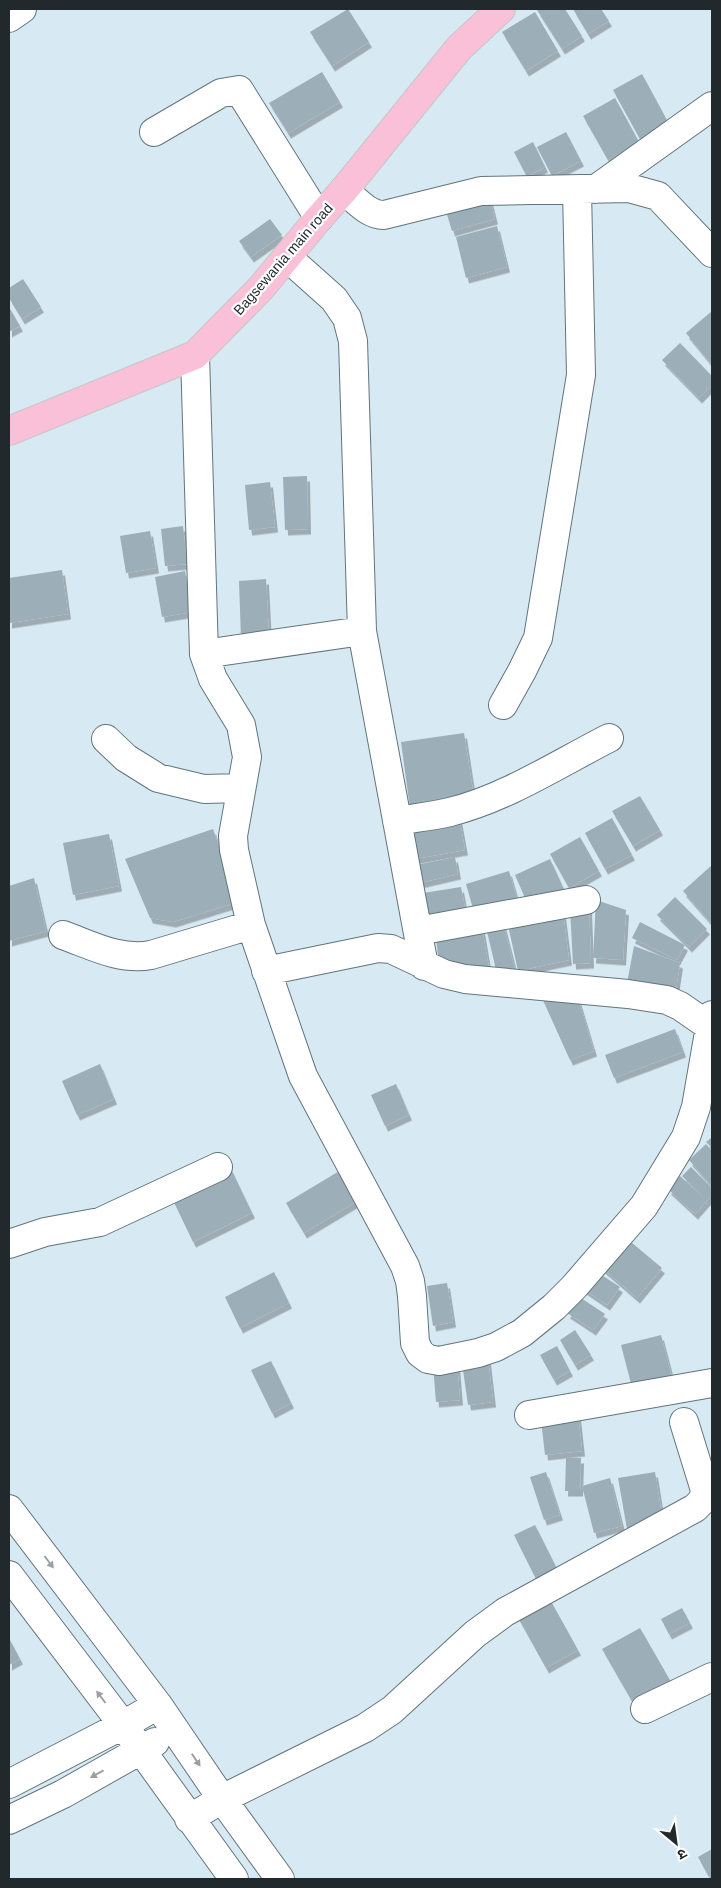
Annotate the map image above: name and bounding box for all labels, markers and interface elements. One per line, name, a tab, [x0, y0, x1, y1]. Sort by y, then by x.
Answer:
street label: Bagsewania main road	[230, 200, 336, 318]
one-way arrow	[44, 1555, 54, 1569]
one-way arrow	[96, 1691, 107, 1704]
one-way arrow	[191, 1753, 201, 1767]
one-way arrow	[90, 1770, 105, 1778]
north arrow	[651, 1818, 701, 1868]
text: उ	[674, 1845, 690, 1864]

